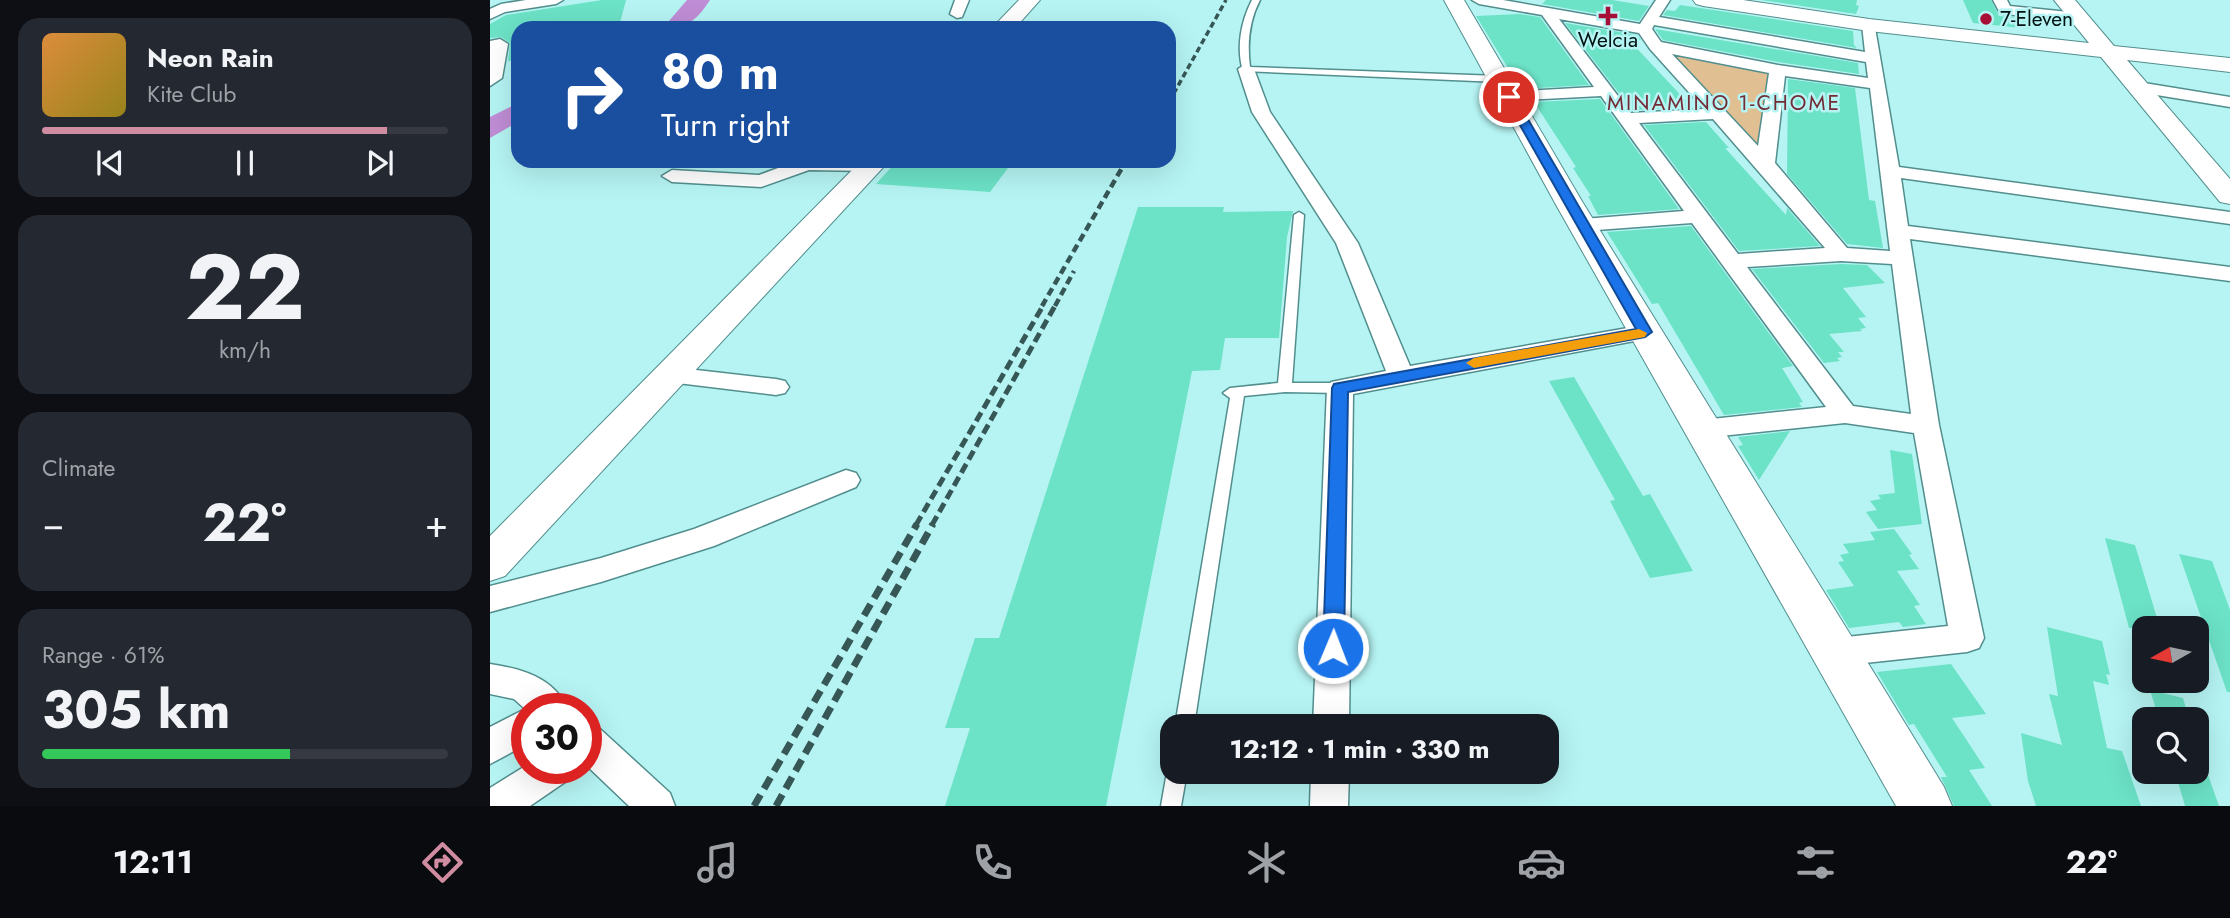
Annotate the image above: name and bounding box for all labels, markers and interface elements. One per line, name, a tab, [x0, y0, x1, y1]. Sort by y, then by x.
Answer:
place label: 7-Eleven	[2000, 4, 2073, 34]
marker: Welcia	[1600, 8, 1616, 24]
marker: 7-Eleven	[1978, 11, 1994, 27]
place label: Welcia	[1578, 25, 1638, 55]
text: 80 m	[661, 37, 779, 107]
text: Neon Rain	[147, 39, 274, 77]
icon: right	[546, 49, 637, 140]
pin	[1479, 67, 1539, 127]
text: Kite Club	[147, 77, 236, 111]
icon: arrive	[1490, 78, 1528, 116]
district label: MINAMINO 1-CHOME	[1607, 88, 1841, 118]
text: Turn right	[661, 102, 790, 148]
icon: previous	[91, 144, 129, 182]
icon: pause	[226, 144, 264, 182]
icon: next	[361, 144, 399, 182]
text: 22	[185, 222, 305, 353]
text: km/h	[219, 333, 271, 367]
text: Climate	[42, 451, 115, 485]
text: 22°	[203, 485, 286, 561]
text: −	[42, 496, 64, 551]
text: +	[425, 496, 448, 551]
position arrow	[1296, 611, 1370, 685]
north arrow	[2132, 616, 2208, 693]
map controls	[2132, 616, 2209, 784]
text: Range · 61%	[42, 638, 165, 672]
text: 305 km	[42, 672, 231, 748]
speed limit sign: 30	[511, 693, 602, 784]
button: search	[2132, 707, 2209, 784]
text: 12:12 · 1 min · 330 m	[1229, 730, 1490, 768]
icon: directions	[418, 838, 467, 887]
icon: music	[693, 838, 742, 887]
icon: phone	[968, 838, 1017, 887]
icon: climate	[1242, 838, 1291, 887]
icon: car	[1517, 838, 1566, 887]
icon: filters	[1791, 838, 1840, 887]
text: 12:11	[113, 839, 193, 885]
text: 22°	[2066, 839, 2117, 885]

